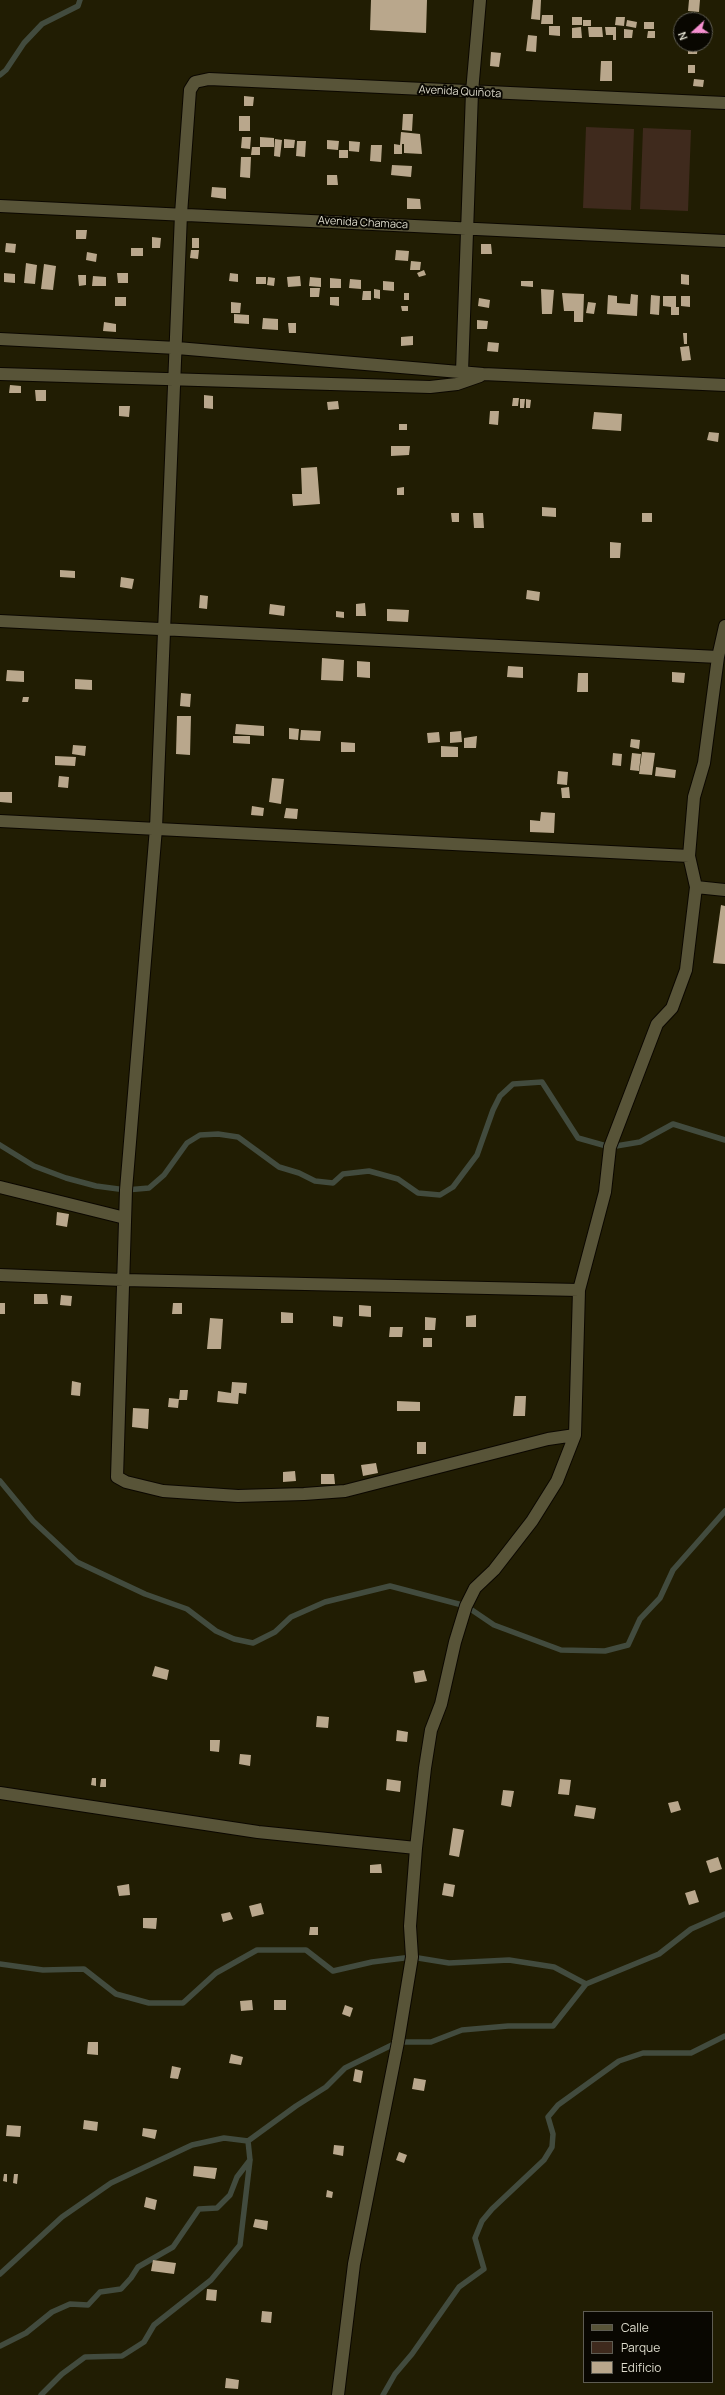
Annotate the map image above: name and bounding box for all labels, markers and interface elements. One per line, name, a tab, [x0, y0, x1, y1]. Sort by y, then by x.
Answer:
north arrow	[673, 12, 713, 52]
text: N	[674, 30, 691, 42]
street label: Avenida Quiñota	[418, 83, 502, 101]
street label: Avenida Chamaca	[318, 214, 408, 232]
legend	[583, 2311, 713, 2383]
text: Calle	[621, 2319, 649, 2336]
text: Parque	[621, 2339, 660, 2356]
text: Edificio	[621, 2359, 661, 2376]

